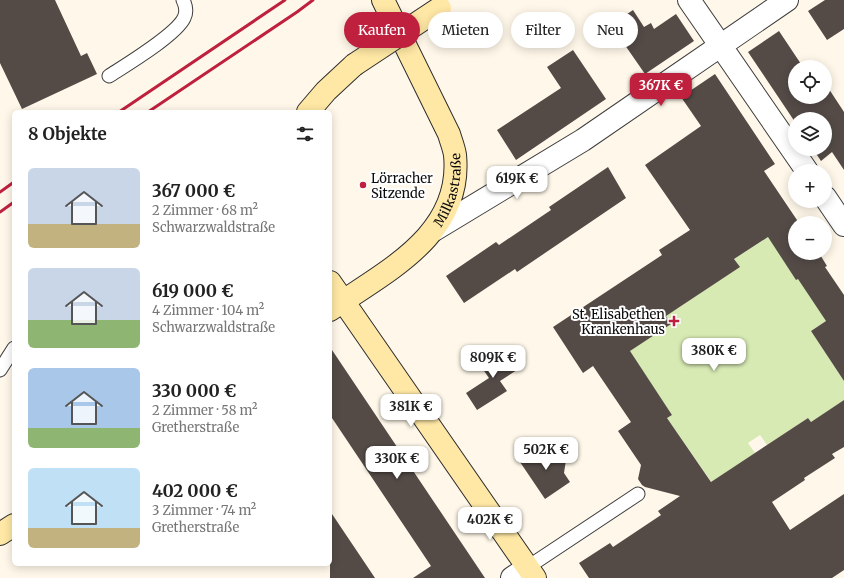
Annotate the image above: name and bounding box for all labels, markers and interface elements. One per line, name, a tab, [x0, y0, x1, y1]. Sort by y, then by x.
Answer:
chip: Kaufen	[344, 12, 420, 48]
chip: Mieten	[428, 12, 503, 48]
chip: Filter	[511, 12, 575, 48]
chip: Neu	[583, 12, 638, 48]
map controls	[788, 60, 832, 260]
button: locate	[788, 60, 832, 104]
pin: 367K €	[628, 73, 694, 107]
text: 367K €	[639, 77, 683, 94]
button: layers	[788, 112, 832, 156]
text: 8 Objekte	[28, 123, 107, 145]
icon: filters	[294, 123, 316, 145]
street label: Milkastraße	[429, 152, 464, 230]
button: +	[788, 164, 832, 208]
pin: 619K €	[484, 166, 550, 200]
place label: Lörracher Sitzende	[371, 170, 433, 202]
text: 619K €	[496, 170, 538, 187]
text: 367 000 €	[152, 180, 235, 202]
marker: Lörracher Sitzende	[358, 180, 368, 190]
icon: home	[60, 184, 108, 232]
text: 2 Zimmer · 68 m²	[152, 202, 258, 219]
button: −	[788, 216, 832, 260]
text: Schwarzwaldstraße	[152, 219, 275, 236]
text: 619 000 €	[152, 280, 234, 302]
icon: home	[60, 284, 108, 332]
text: 4 Zimmer · 104 m²	[152, 302, 264, 319]
place label: St. Elisabethen Krankenhaus	[572, 306, 665, 338]
marker: St. Elisabethen Krankenhaus	[668, 315, 680, 327]
text: Schwarzwaldstraße	[152, 319, 275, 336]
pin: 380K €	[681, 338, 747, 372]
text: 380K €	[691, 342, 737, 359]
pin: 809K €	[460, 345, 526, 379]
text: 809K €	[470, 349, 516, 366]
text: 330 000 €	[152, 380, 236, 402]
icon: home	[60, 384, 108, 432]
pin: 381K €	[378, 394, 444, 428]
text: 381K €	[389, 398, 433, 415]
text: 2 Zimmer · 58 m²	[152, 402, 257, 419]
text: Gretherstraße	[152, 419, 239, 436]
pin: 502K €	[513, 437, 579, 471]
text: 502K €	[523, 441, 569, 458]
pin: 330K €	[364, 446, 430, 480]
text: 330K €	[375, 450, 419, 467]
text: 402 000 €	[152, 480, 238, 502]
icon: home	[60, 484, 108, 532]
text: 3 Zimmer · 74 m²	[152, 502, 256, 519]
pin: 402K €	[457, 507, 523, 541]
text: 402K €	[467, 511, 513, 528]
text: Gretherstraße	[152, 519, 239, 536]

